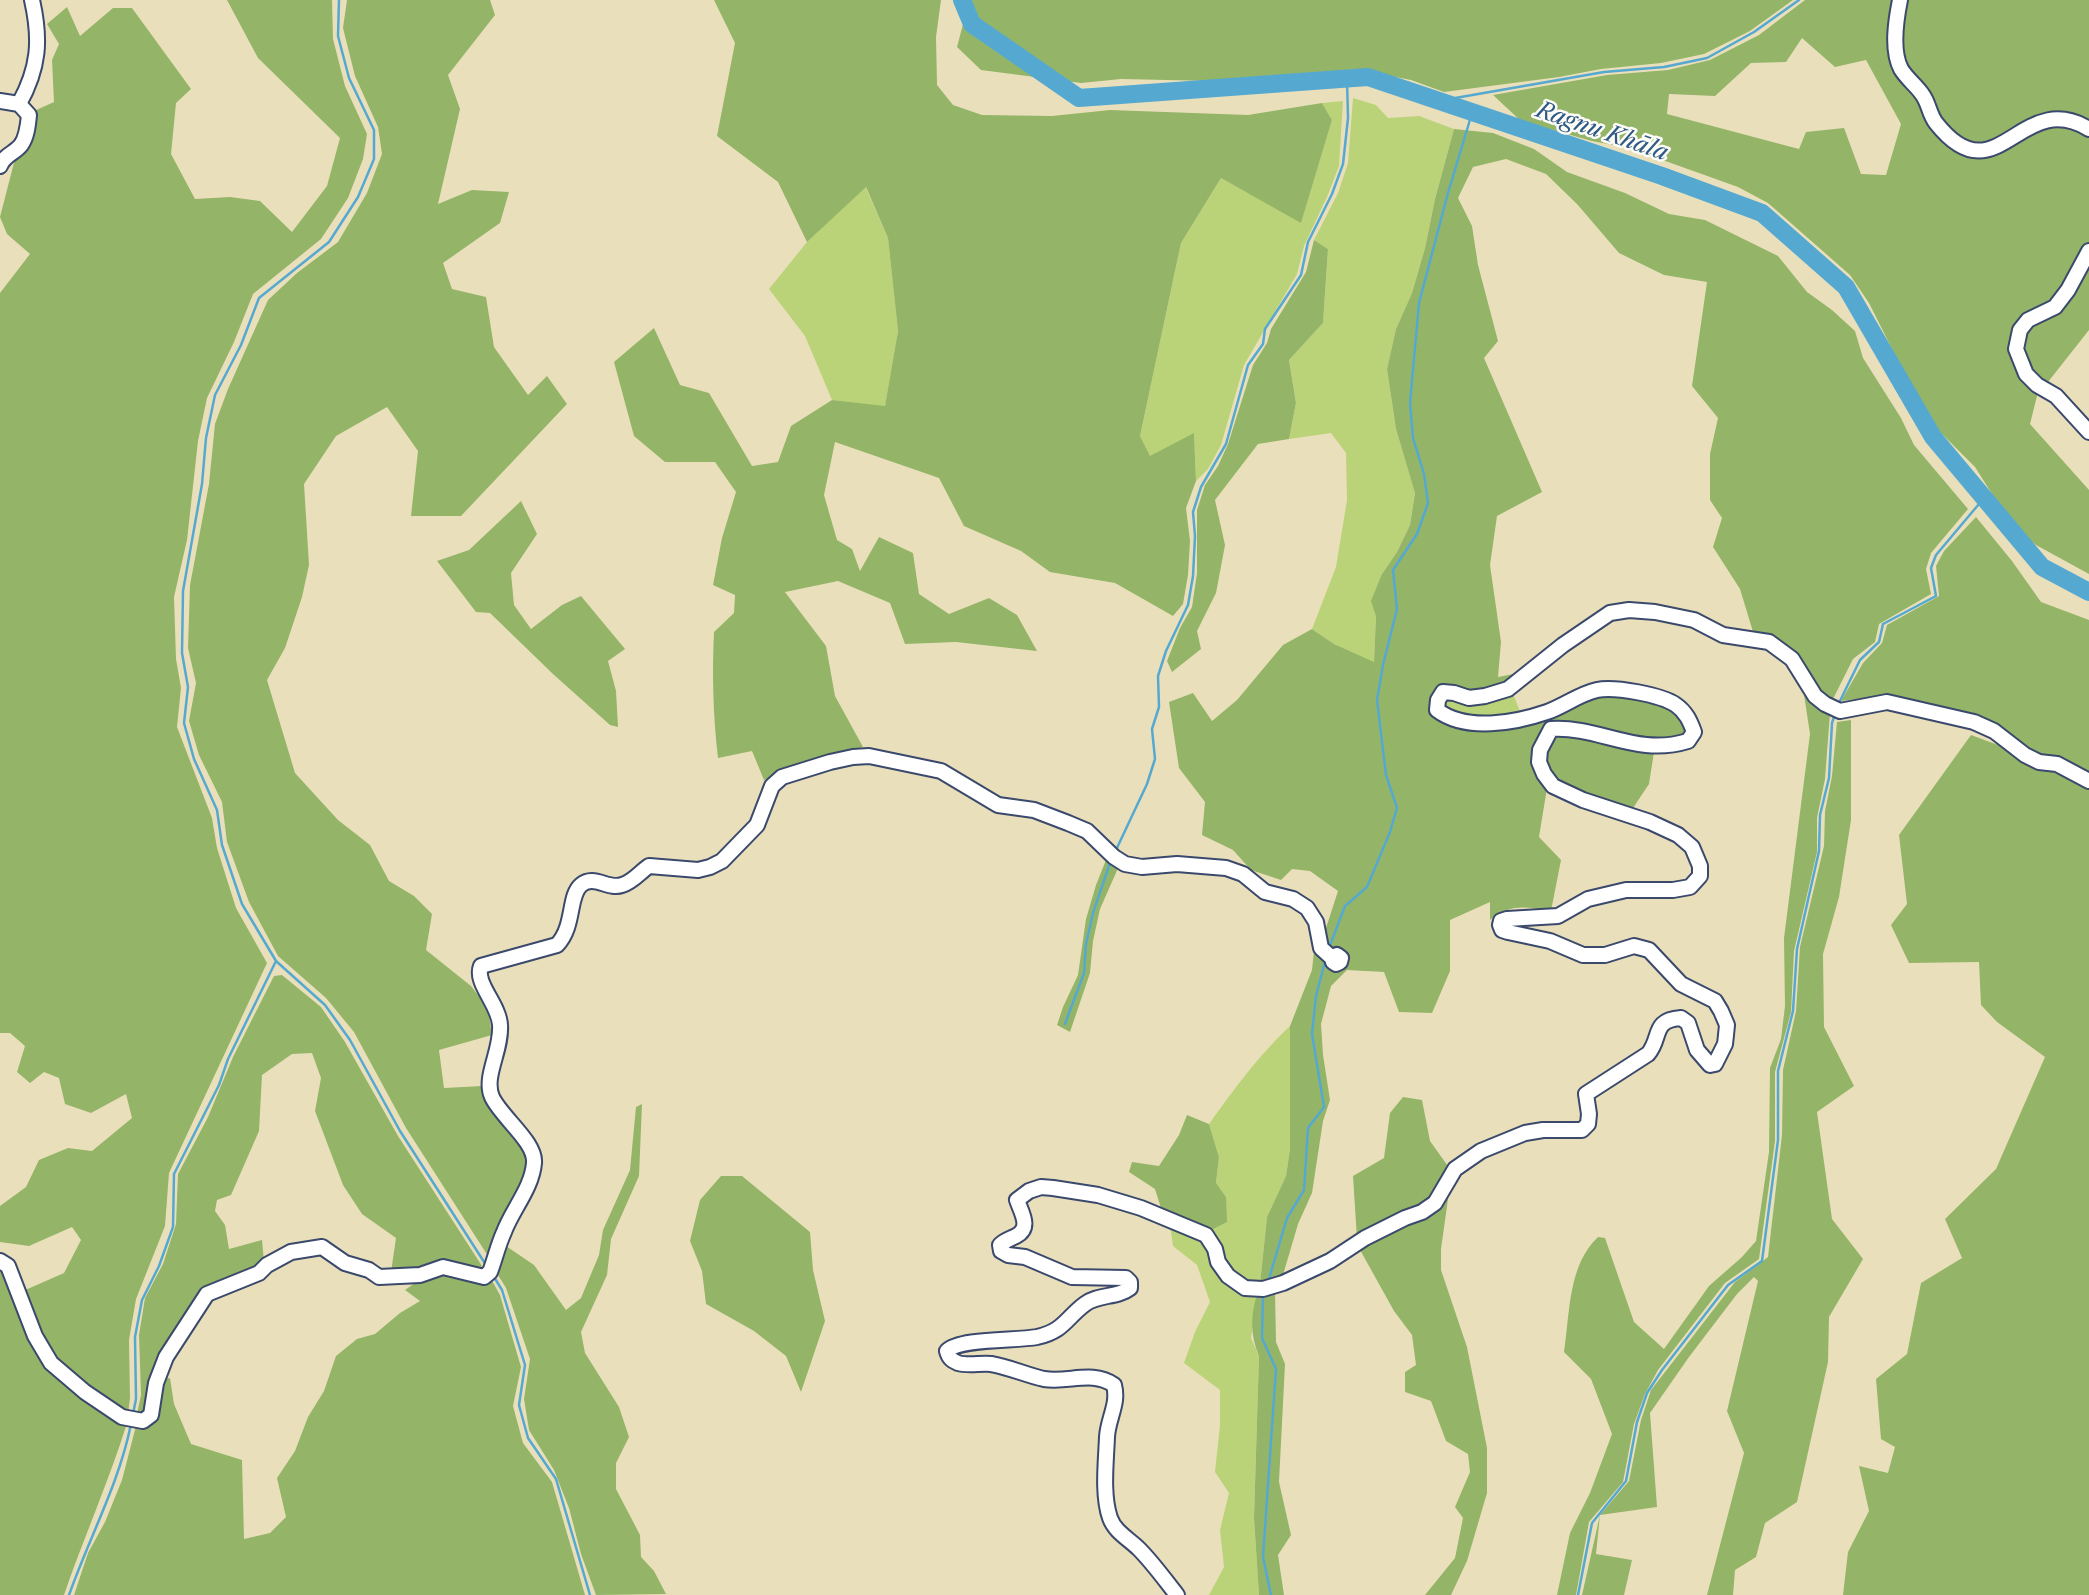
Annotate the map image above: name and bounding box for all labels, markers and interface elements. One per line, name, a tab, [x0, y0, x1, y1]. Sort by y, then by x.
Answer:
water label: Ragnu Khāla	[1533, 97, 1671, 167]

